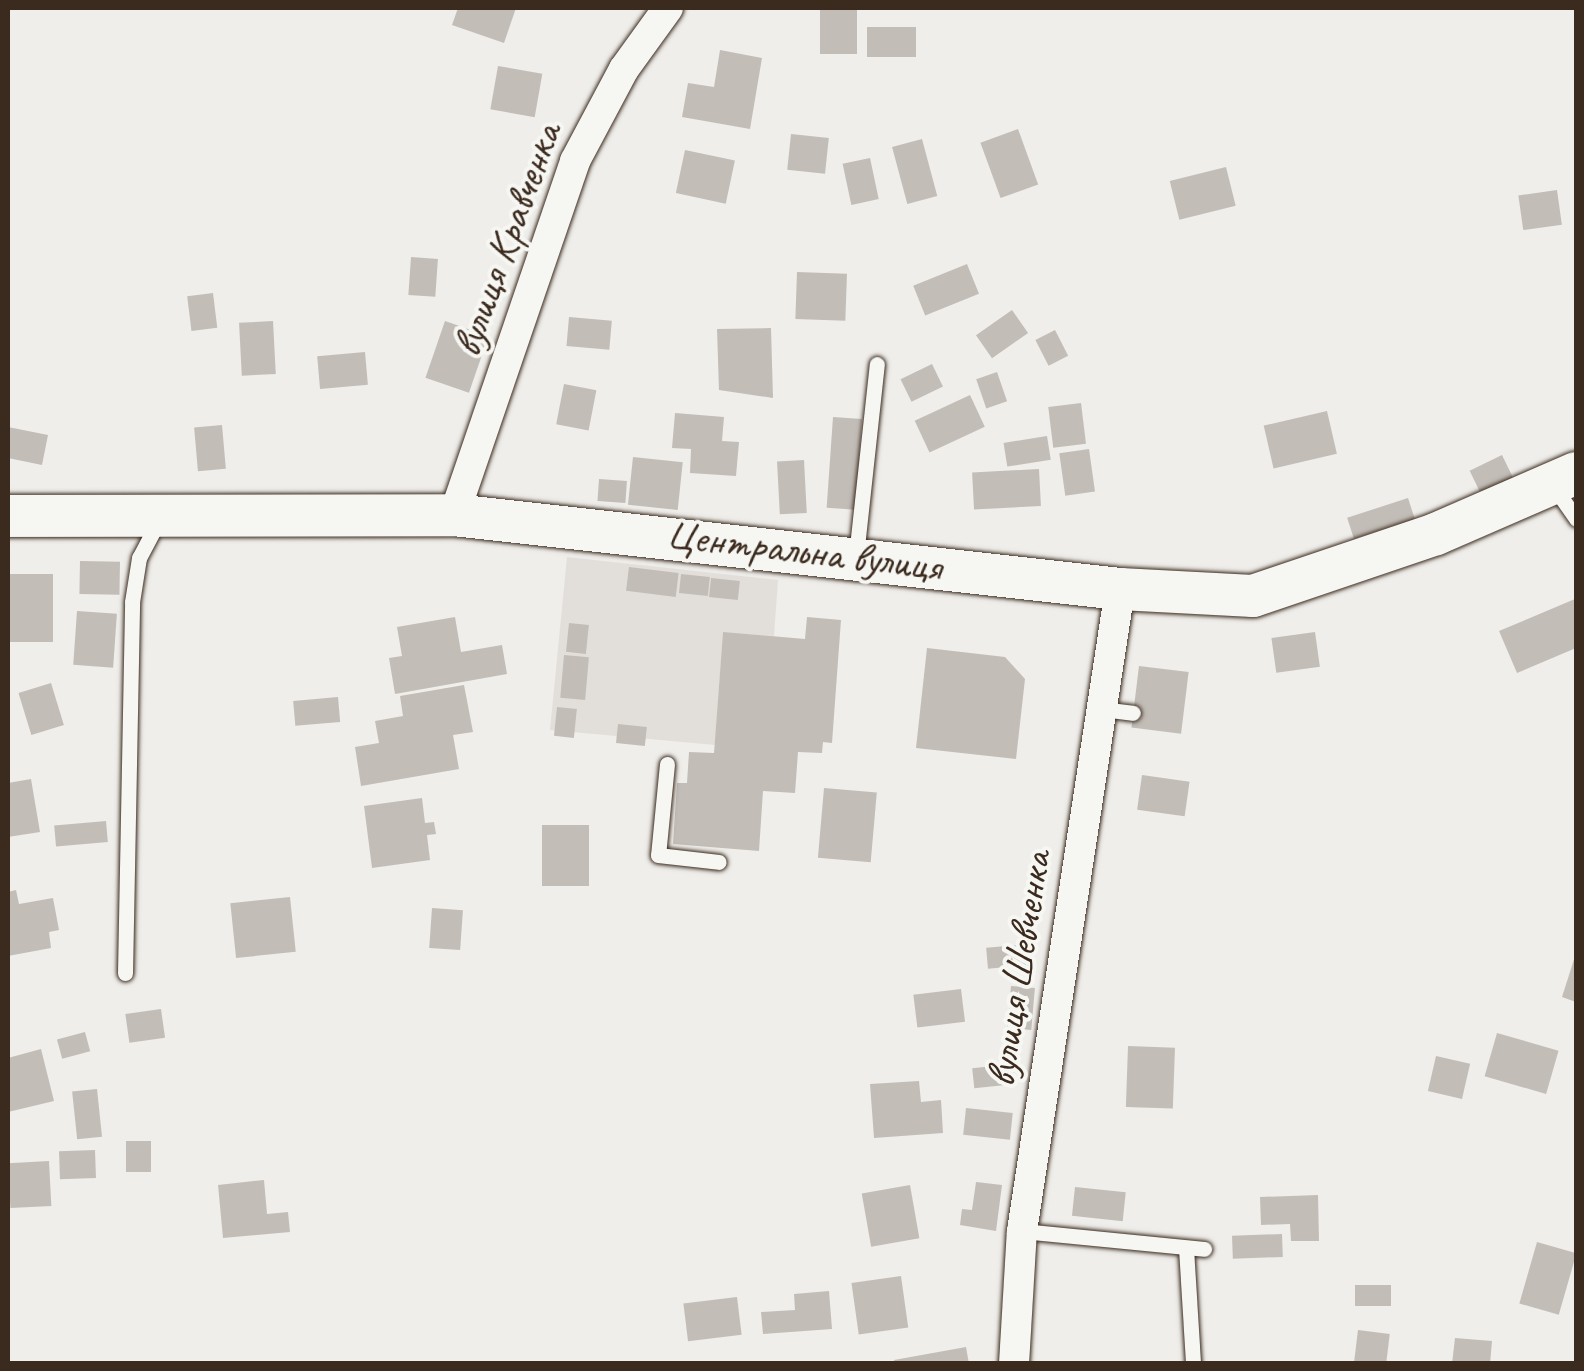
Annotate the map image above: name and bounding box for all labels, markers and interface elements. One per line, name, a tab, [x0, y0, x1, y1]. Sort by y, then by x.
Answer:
street label: вулиця Кравченка	[442, 117, 572, 363]
street label: Центральна вулиця	[664, 509, 944, 593]
street label: вулиця Шевченка	[976, 848, 1062, 1090]

